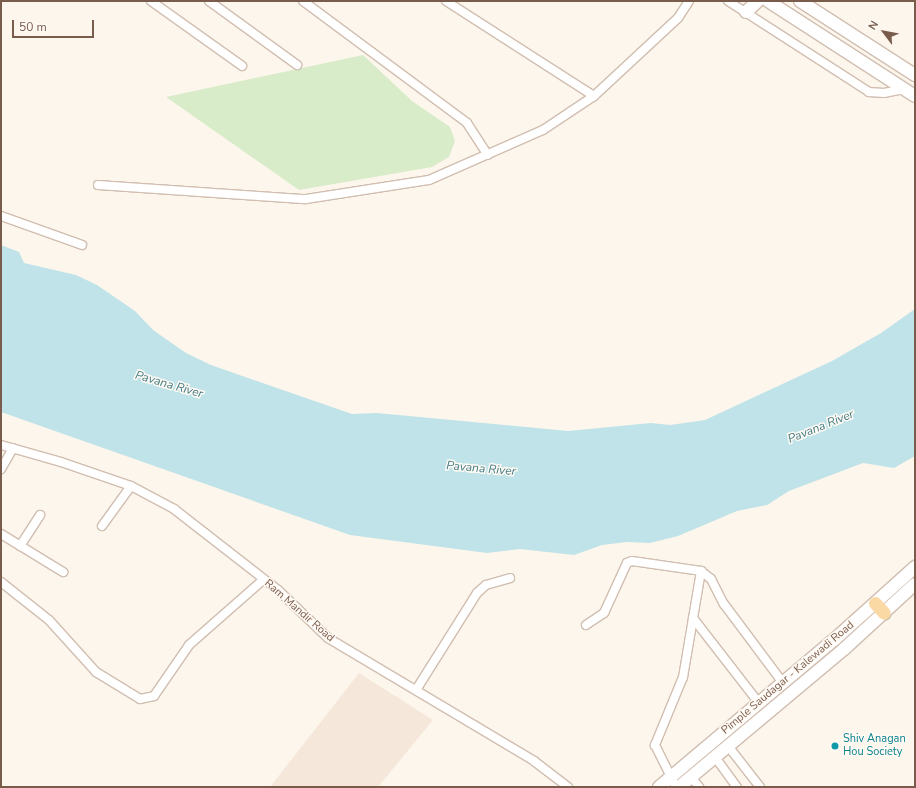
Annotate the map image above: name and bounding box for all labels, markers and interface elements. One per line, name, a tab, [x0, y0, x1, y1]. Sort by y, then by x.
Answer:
scale bar	[14, 12, 96, 38]
north arrow	[864, 12, 904, 52]
text: N	[865, 18, 882, 33]
text: 50 m	[19, 19, 47, 35]
water label: Pavana River	[133, 368, 205, 402]
water label: Pavana River	[786, 407, 856, 447]
water label: Pavana River	[446, 459, 516, 479]
street label: Ram Mandir Road	[261, 577, 337, 645]
street label: Pimple Saudagar - Kalewadi Road	[719, 619, 857, 737]
place label: Shiv Anagan Hou Society	[843, 733, 906, 759]
marker: Shiv Anagan Hou Society	[830, 741, 840, 751]

